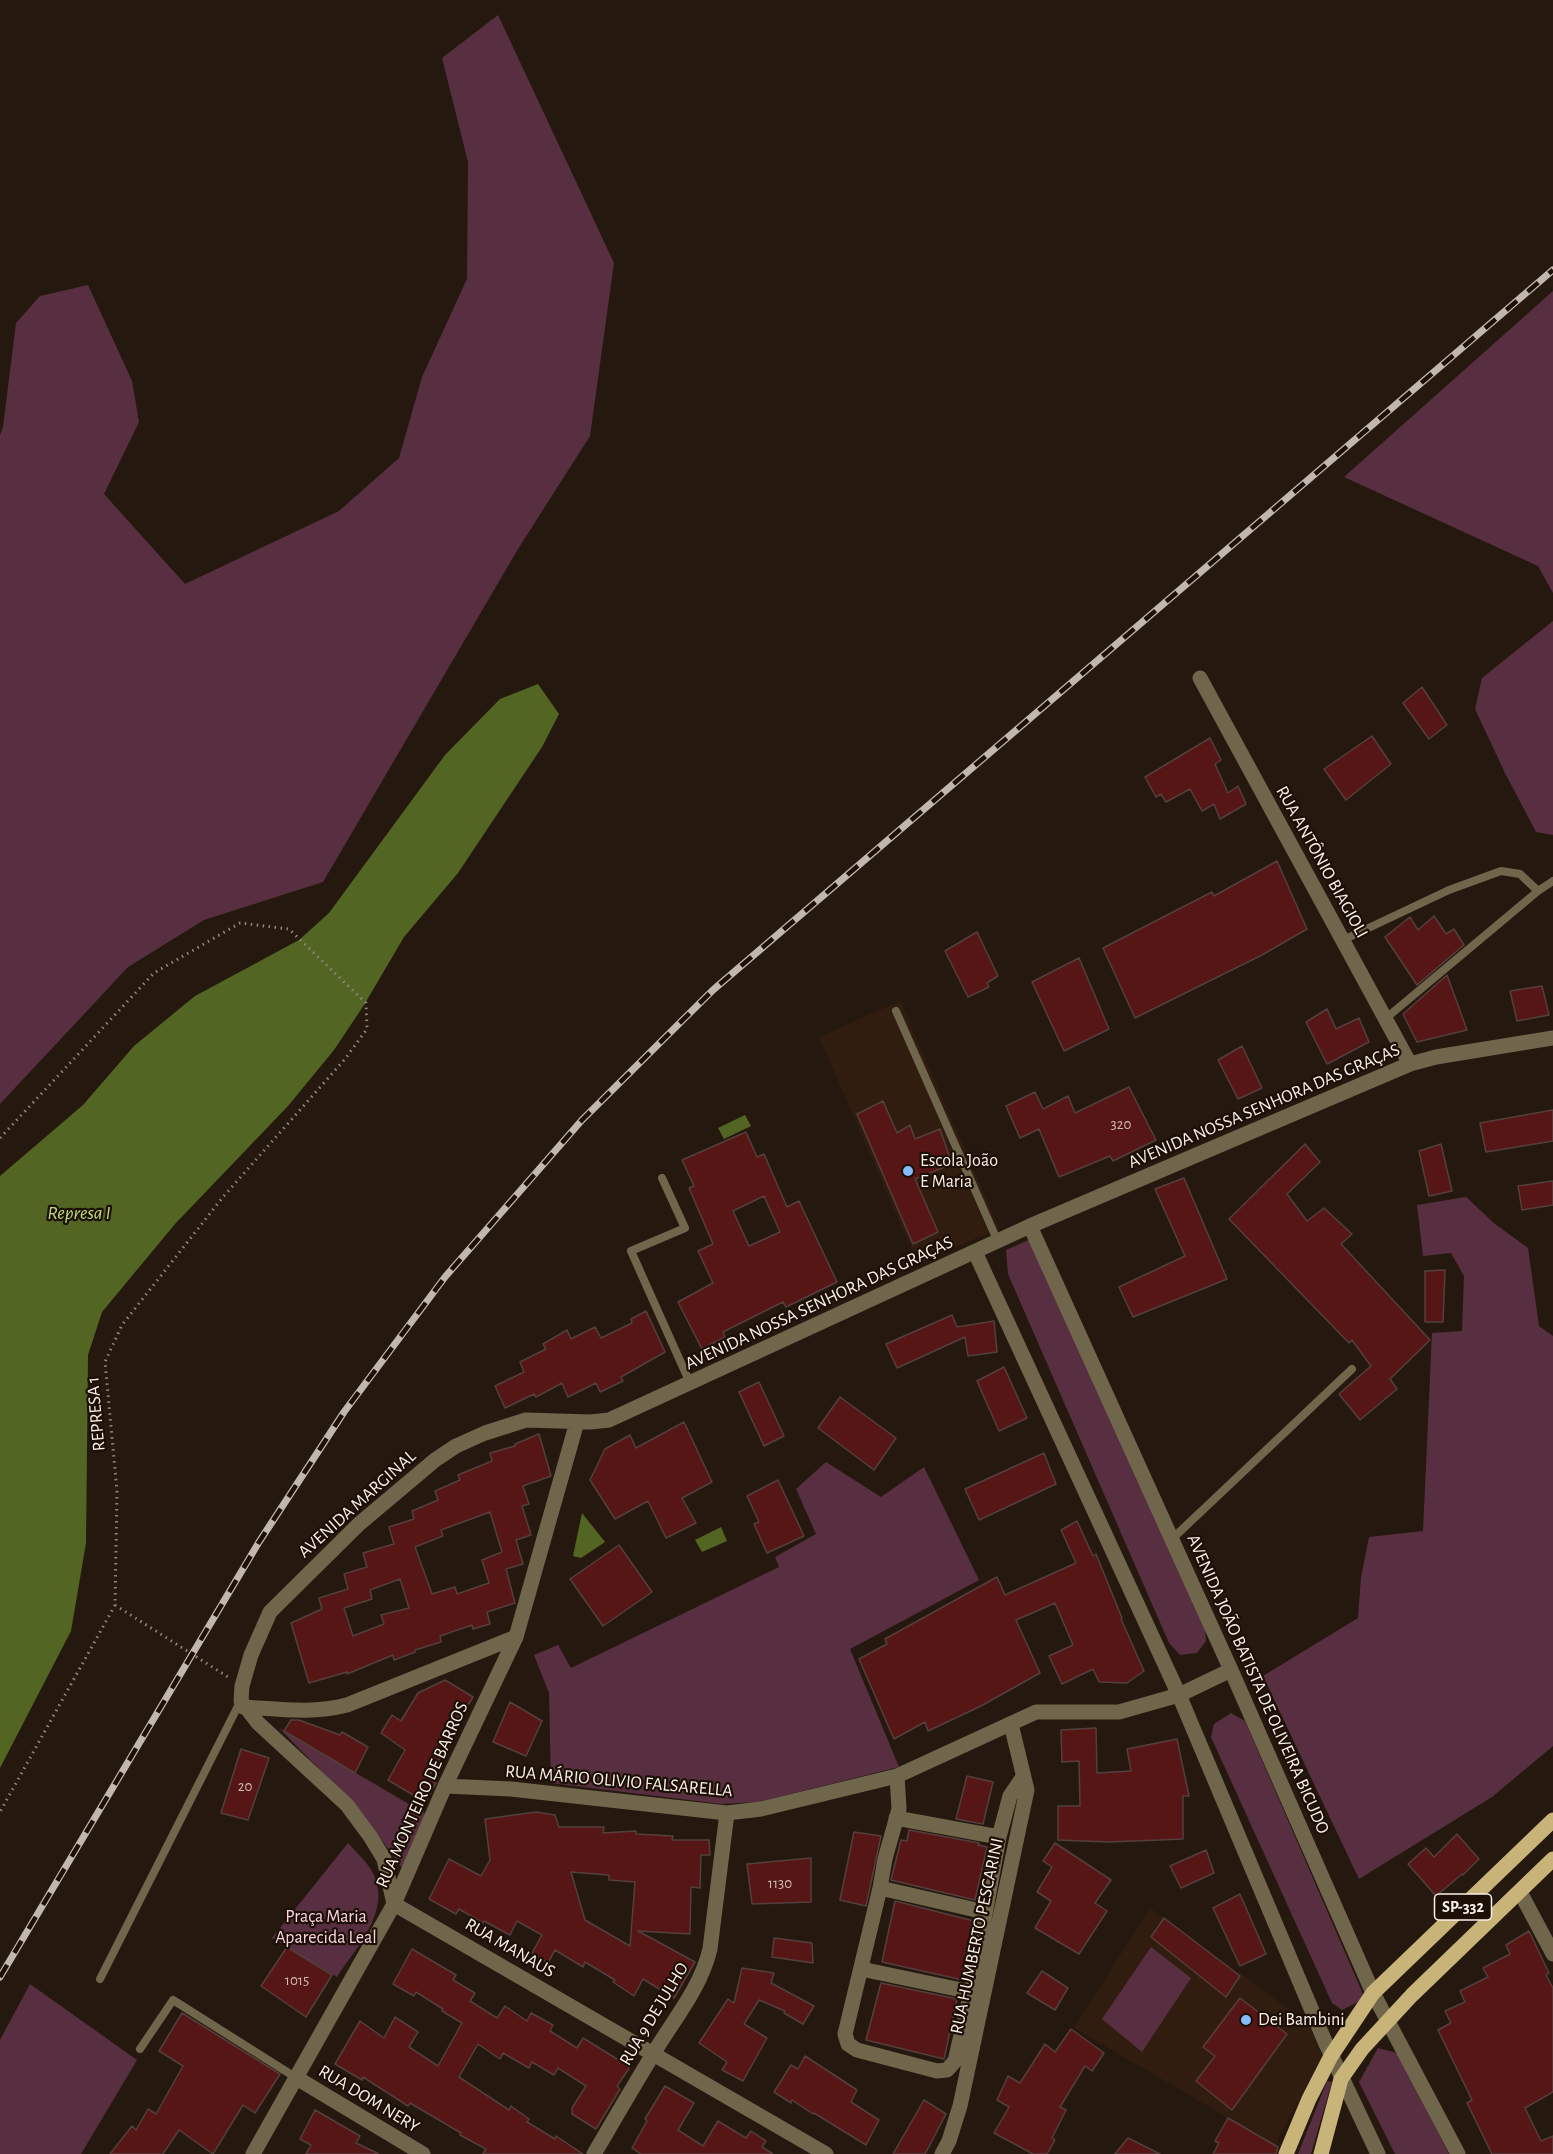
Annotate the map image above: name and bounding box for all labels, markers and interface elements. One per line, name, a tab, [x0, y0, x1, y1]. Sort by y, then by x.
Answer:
street label: RUA ANTÔNIO BIAGIOLI	[1271, 782, 1373, 942]
street label: AVENIDA NOSSA SENHORA DAS GRAÇAS	[1125, 1039, 1403, 1173]
house number: 320	[1111, 1115, 1131, 1133]
place label: Escola João E Maria	[920, 1150, 998, 1192]
marker: Escola João E Maria	[901, 1164, 915, 1178]
water label: Represa I	[47, 1201, 111, 1225]
street label: AVENIDA NOSSA SENHORA DAS GRAÇAS	[682, 1231, 956, 1375]
street label: REPRESA 1	[82, 1376, 110, 1452]
street label: AVENIDA MARGINAL	[294, 1445, 420, 1563]
street label: AVENIDA JOÃO BATISTA DE OLIVEIRA BICUDO	[1182, 1531, 1334, 1837]
street label: RUA MONTEIRO DE BARROS	[371, 1699, 473, 1891]
street label: RUA MÁRIO OLIVIO FALSARELLA	[504, 1760, 734, 1802]
house number: 20	[238, 1777, 252, 1795]
street label: RUA HUMBERTO PESCARINI	[946, 1836, 1008, 2036]
house number: 1130	[768, 1874, 792, 1892]
road number: SP-332	[1434, 1894, 1492, 1920]
park label: Praça Maria Aparecida Leal	[275, 1906, 377, 1948]
street label: RUA MANAUS	[461, 1913, 559, 1983]
street label: RUA 9 DE JULHO	[615, 1959, 693, 2069]
house number: 1015	[285, 1971, 309, 1989]
place label: Dei Bambini	[1258, 2009, 1345, 2031]
marker: Dei Bambini	[1239, 2013, 1253, 2027]
street label: RUA DOM NERY	[315, 2060, 423, 2138]

